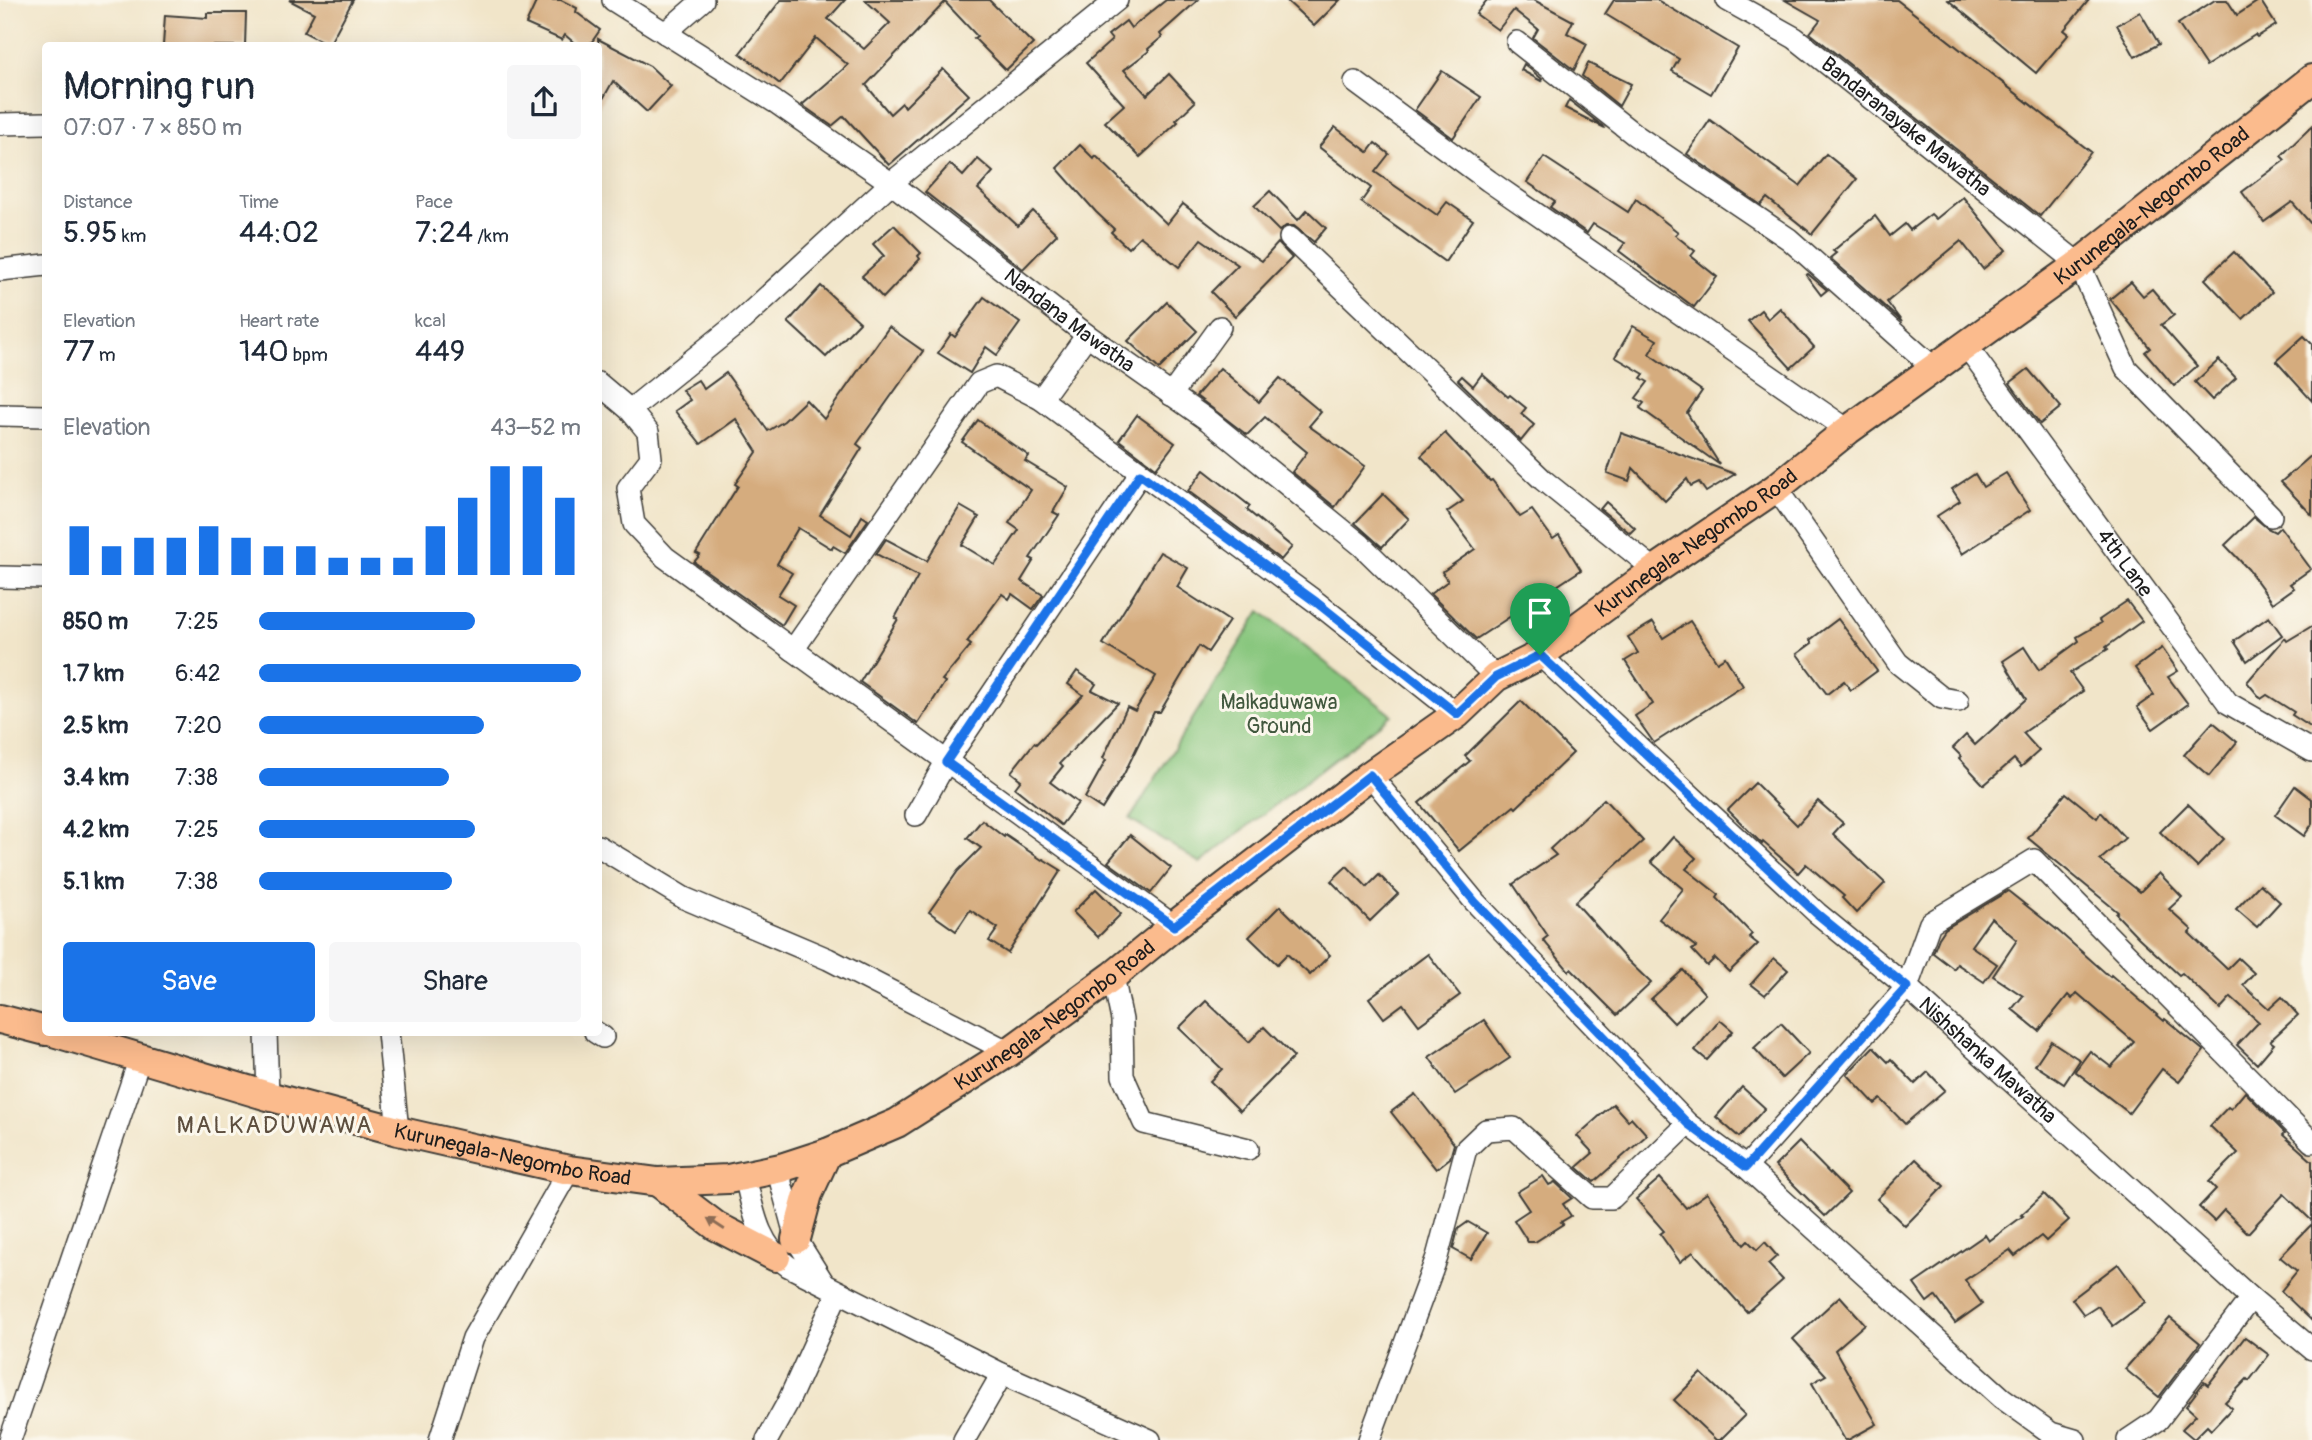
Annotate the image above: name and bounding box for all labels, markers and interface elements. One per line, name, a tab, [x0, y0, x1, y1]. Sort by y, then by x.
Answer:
street label: Bandaranayake Mawatha	[1816, 51, 1997, 202]
text: Morning run	[63, 63, 255, 111]
button: share	[507, 65, 581, 139]
text: 07:07 · 7 × 850 m	[63, 113, 242, 142]
street label: Kurunegala-Negombo Road	[2049, 120, 2255, 291]
text: Distance	[63, 190, 132, 214]
text: Time	[239, 190, 279, 214]
text: Pace	[415, 190, 453, 214]
text: 5.95	[63, 214, 118, 251]
text: 44:02	[239, 214, 319, 251]
text: 7:24	[415, 214, 473, 251]
text: km	[118, 224, 146, 248]
text: /km	[473, 224, 509, 248]
street label: Nandana Mawatha	[998, 262, 1140, 378]
text: Elevation	[63, 309, 135, 333]
text: Heart rate	[239, 309, 319, 333]
text: kcal	[415, 309, 446, 333]
text: 77	[63, 333, 95, 370]
text: 140	[239, 333, 289, 370]
text: 449	[415, 333, 465, 370]
text: m	[95, 343, 116, 367]
text: bpm	[289, 343, 328, 367]
text: Elevation	[63, 413, 151, 442]
text: 43–52 m	[491, 413, 581, 442]
street label: Kurunegala-Negombo Road	[1589, 462, 1803, 623]
street label: 4th Lane	[2091, 523, 2160, 603]
pin	[1510, 583, 1570, 655]
icon: arrive	[1521, 594, 1559, 632]
text: 850 m	[63, 607, 128, 636]
text: 7:25	[175, 607, 219, 636]
text: 1.7 km	[63, 659, 124, 688]
text: 6:42	[175, 659, 221, 688]
park label: Malkaduwawa Ground	[1220, 689, 1338, 740]
text: 2.5 km	[63, 711, 128, 740]
text: 7:20	[175, 711, 222, 740]
text: 3.4 km	[63, 763, 129, 792]
text: 7:38	[175, 763, 218, 792]
text: 4.2 km	[63, 815, 129, 844]
text: 7:25	[175, 815, 219, 844]
text: 5.1 km	[63, 867, 125, 896]
text: 7:38	[175, 867, 218, 896]
street label: Kurunegala-Negombo Road	[949, 933, 1161, 1097]
button: Save	[63, 942, 315, 1022]
button: Share	[329, 942, 581, 1022]
street label: Nishshanka Mawatha	[1913, 991, 2062, 1129]
district label: MALKADUWAWA	[176, 1111, 374, 1140]
street label: Kurunegala-Negombo Road	[391, 1117, 633, 1192]
one-way arrow	[706, 1218, 726, 1231]

